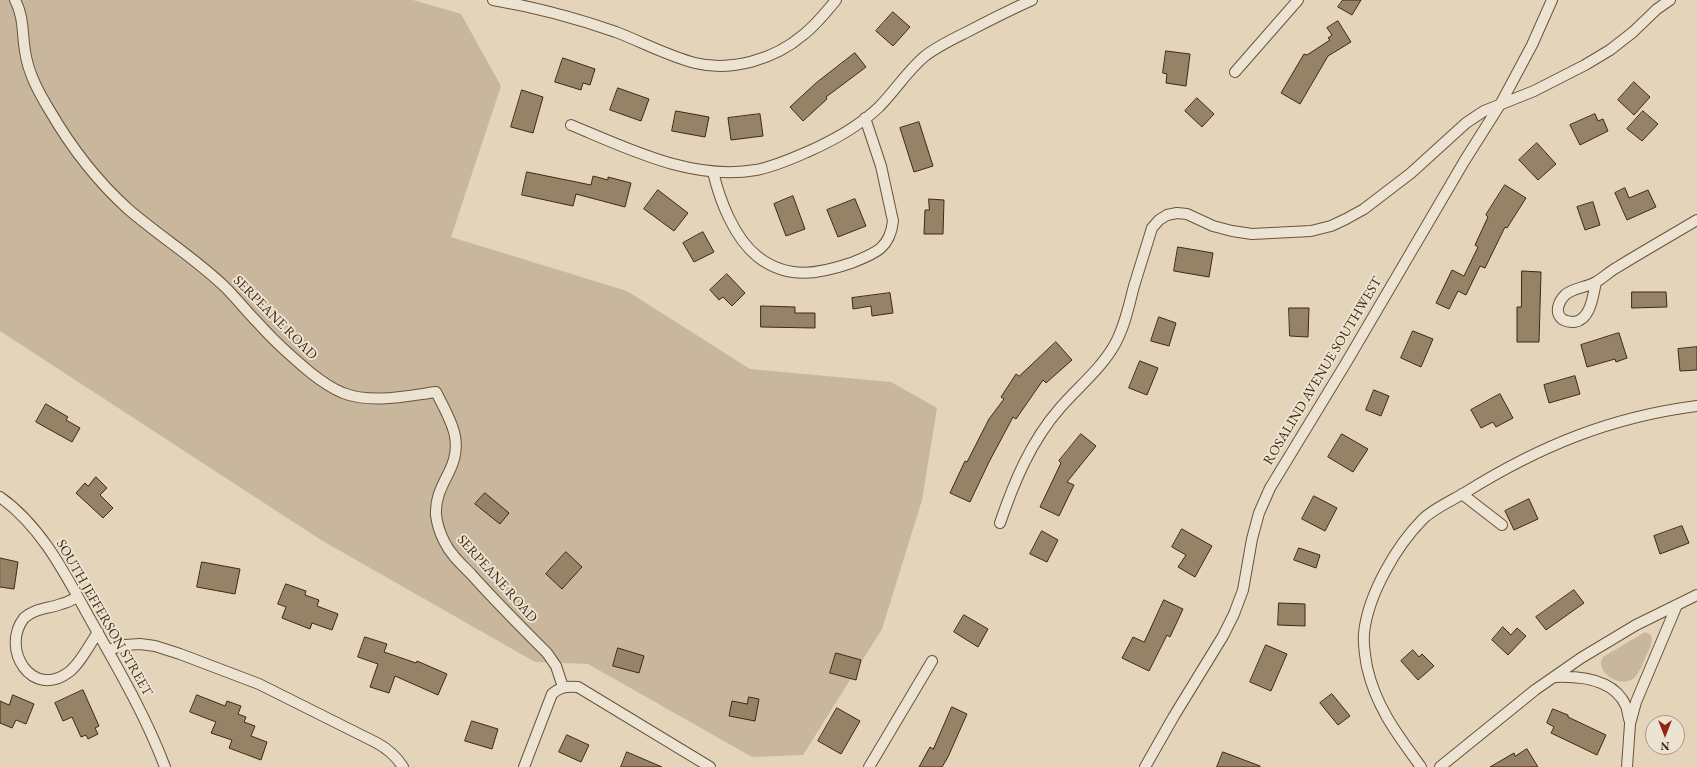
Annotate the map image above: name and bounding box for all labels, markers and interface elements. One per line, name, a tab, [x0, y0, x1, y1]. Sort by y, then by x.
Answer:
street label: SERPEANE ROAD	[229, 272, 321, 364]
street label: ROSALIND AVENUE SOUTHWEST	[1260, 274, 1386, 468]
street label: SERPEANE ROAD	[453, 532, 541, 626]
street label: SOUTH JEFFERSON STREET	[52, 537, 156, 699]
north arrow	[1645, 715, 1685, 755]
text: N	[1661, 739, 1669, 753]

